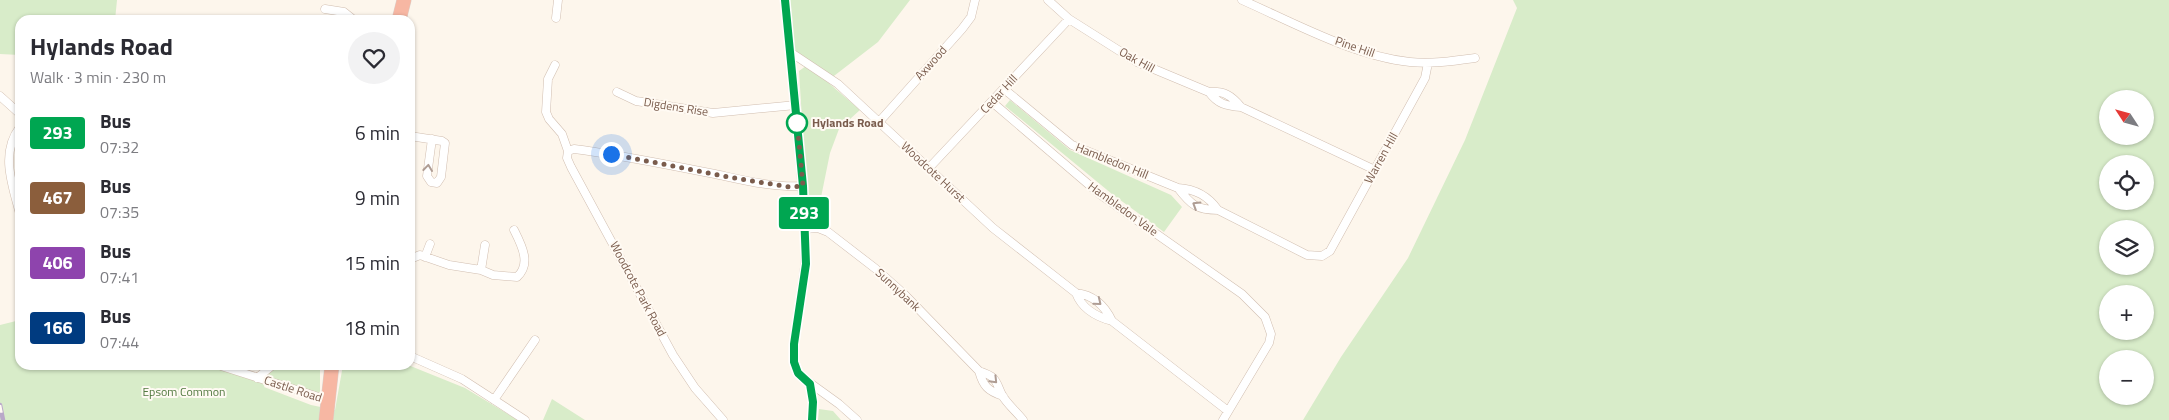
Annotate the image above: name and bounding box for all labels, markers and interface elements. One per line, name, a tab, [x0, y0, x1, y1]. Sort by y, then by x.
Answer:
text: Hylands Road	[30, 28, 173, 64]
street label: Pine Hill	[1333, 31, 1378, 62]
button: heart	[348, 32, 400, 84]
street label: Axwood	[910, 41, 951, 84]
street label: Oak Hill	[1116, 42, 1159, 77]
text: Walk · 3 min · 230 m	[30, 65, 166, 89]
street label: Cedar Hill	[975, 70, 1022, 118]
north arrow	[2099, 90, 2154, 145]
map controls	[2099, 90, 2154, 405]
street label: Digdens Rise	[642, 92, 710, 121]
text: Bus	[100, 106, 131, 135]
marker: Hylands Road	[786, 112, 808, 134]
place label: Hylands Road	[812, 113, 883, 132]
text: 6 min	[355, 118, 400, 147]
text: 293	[42, 119, 73, 146]
street label: Warren Hill	[1359, 129, 1402, 187]
text: 07:32	[100, 135, 139, 159]
street label: Woodcote Hurst	[897, 137, 970, 207]
street label: Hambledon Hill	[1073, 137, 1152, 184]
your location	[599, 142, 624, 167]
button: locate	[2099, 155, 2154, 210]
one-way arrow	[422, 163, 433, 171]
text: Bus	[100, 171, 131, 200]
street label: Hambledon Vale	[1084, 177, 1162, 241]
text: 9 min	[355, 183, 400, 212]
text: 467	[42, 184, 73, 211]
line badge: 293	[775, 197, 833, 229]
text: 293	[789, 199, 819, 226]
text: 07:35	[100, 200, 139, 224]
one-way arrow	[1192, 202, 1201, 212]
button: layers	[2099, 220, 2154, 275]
text: Bus	[100, 236, 131, 265]
street label: Woodcote Park Road	[605, 238, 672, 340]
text: 15 min	[344, 248, 400, 277]
text: 406	[42, 249, 73, 276]
street label: Sunnybank	[871, 264, 925, 316]
text: 07:41	[100, 265, 139, 289]
button: +	[2099, 285, 2154, 340]
one-way arrow	[1092, 297, 1101, 306]
text: Bus	[100, 301, 131, 330]
text: 18 min	[344, 313, 400, 342]
text: 166	[42, 314, 73, 341]
text: 07:44	[100, 330, 139, 354]
button: −	[2099, 350, 2154, 405]
street label: Castle Road	[262, 370, 325, 407]
one-way arrow	[988, 374, 997, 383]
park label: Epsom Common	[142, 382, 226, 401]

